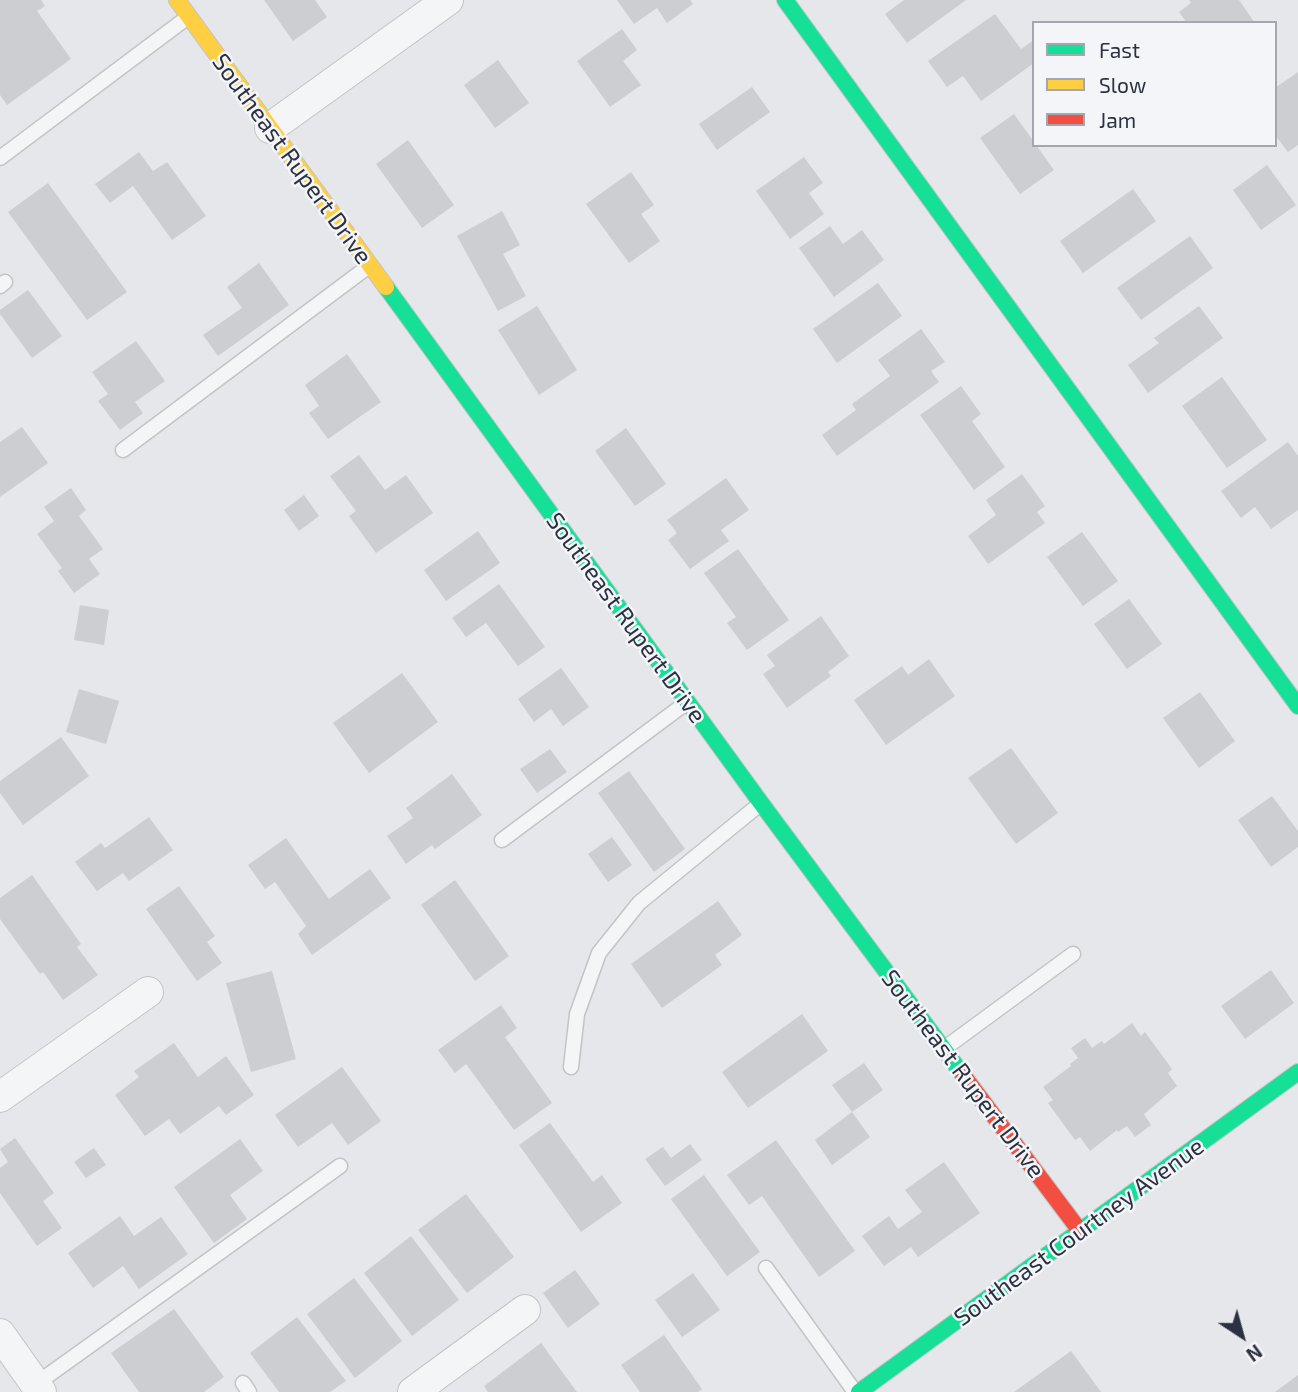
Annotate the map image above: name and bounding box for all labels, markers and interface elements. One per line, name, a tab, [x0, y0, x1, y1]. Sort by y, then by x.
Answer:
legend	[1032, 21, 1277, 147]
text: Fast	[1099, 37, 1140, 62]
street label: Southeast Rupert Drive	[206, 48, 378, 270]
text: Slow	[1099, 72, 1146, 97]
text: Jam	[1099, 107, 1136, 132]
street label: Southeast Rupert Drive	[540, 507, 712, 729]
street label: Southeast Rupert Drive	[875, 964, 1051, 1184]
street label: Southeast Courtney Avenue	[949, 1132, 1209, 1332]
north arrow	[1207, 1301, 1277, 1371]
text: N	[1242, 1340, 1267, 1367]

